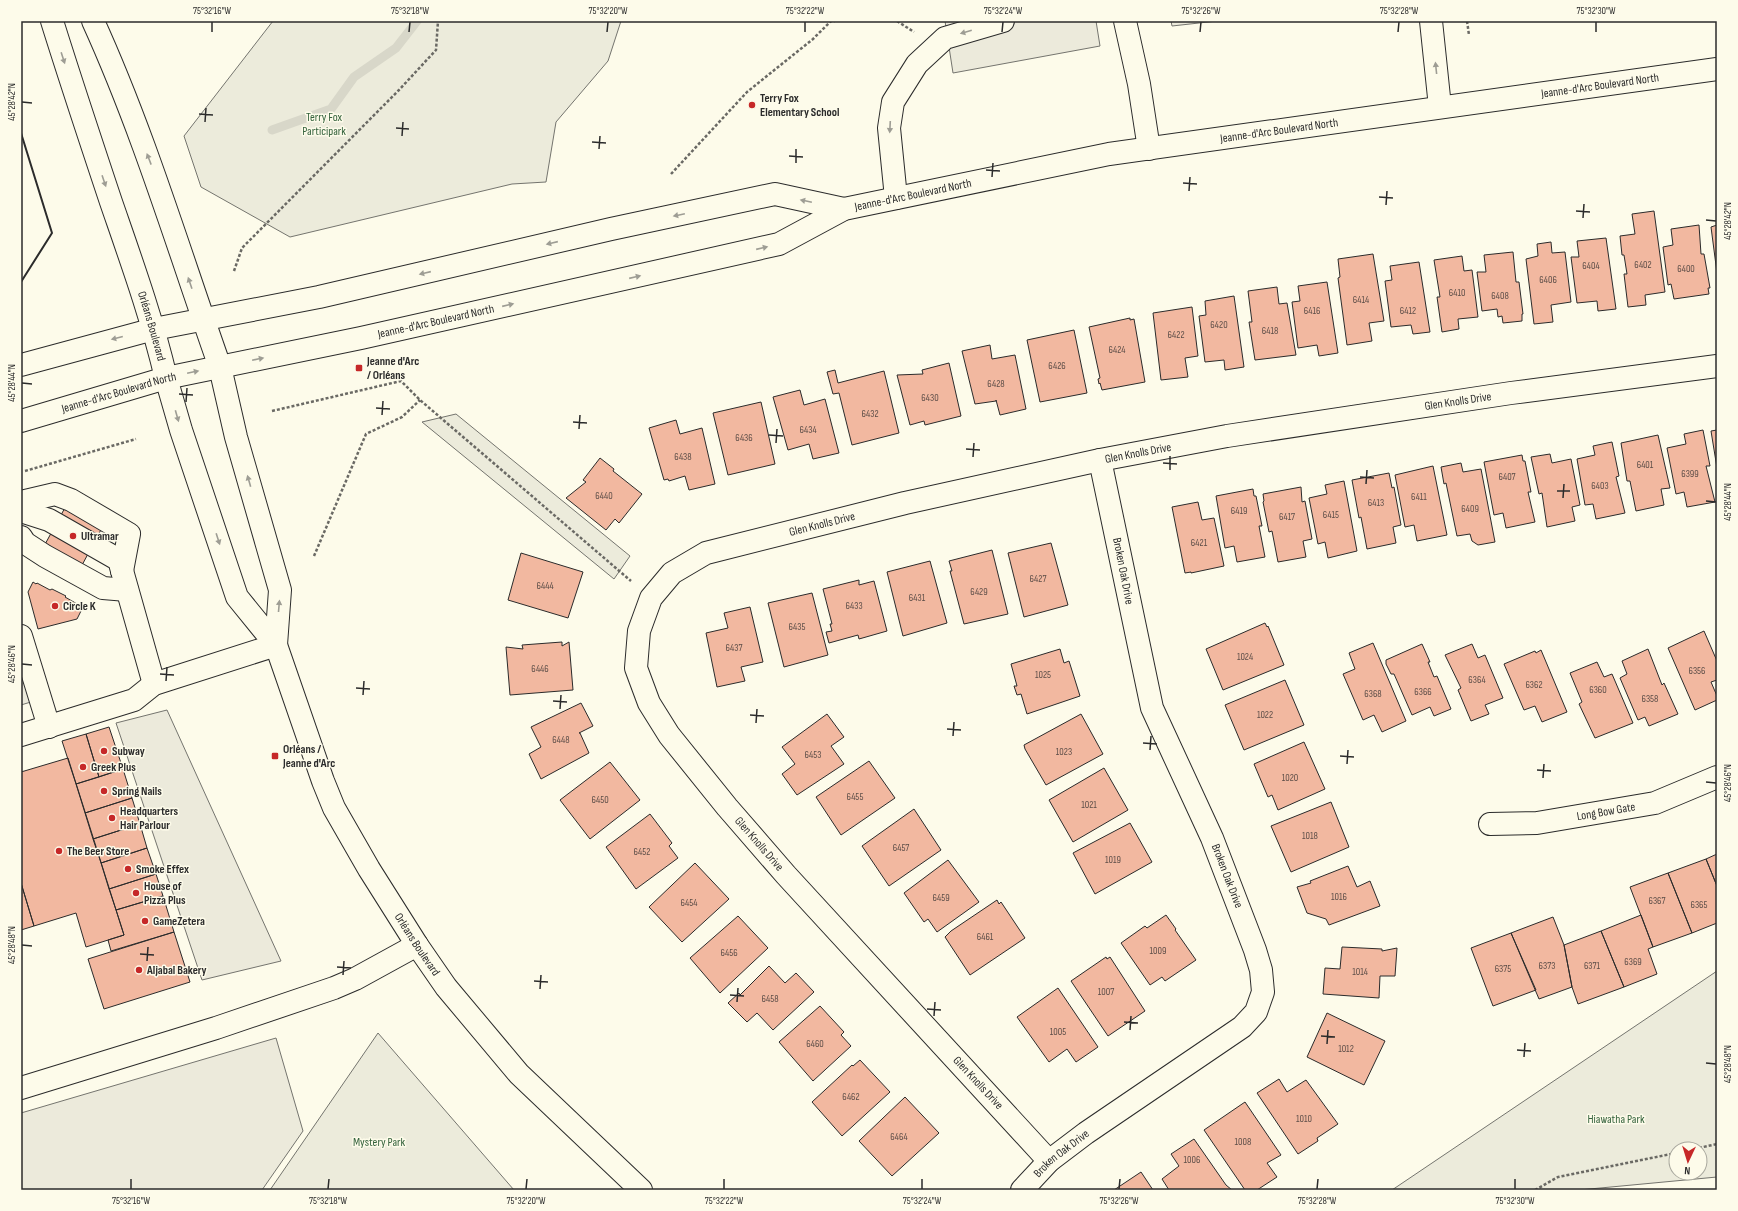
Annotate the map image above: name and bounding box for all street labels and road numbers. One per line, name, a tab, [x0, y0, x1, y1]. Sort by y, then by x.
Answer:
street label: Jeanne-d'Arc Boulevard North	[1539, 70, 1660, 101]
street label: Jeanne-d'Arc Boulevard North	[1218, 115, 1339, 146]
street label: Jeanne-d'Arc Boulevard North	[852, 175, 973, 214]
street label: Orléans Boulevard	[134, 289, 169, 363]
street label: Jeanne-d'Arc Boulevard North	[375, 301, 495, 342]
street label: Jeanne-d'Arc Boulevard North	[59, 369, 178, 416]
street label: Glen Knolls Drive	[1423, 389, 1492, 414]
street label: Glen Knolls Drive	[1104, 439, 1173, 466]
street label: Glen Knolls Drive	[787, 508, 857, 539]
street label: Broken Oak Drive	[1109, 536, 1137, 606]
street label: Long Bow Gate	[1576, 799, 1637, 824]
street label: Glen Knolls Drive	[731, 814, 787, 874]
street label: Broken Oak Drive	[1208, 842, 1246, 910]
street label: Orléans Boulevard	[391, 910, 443, 979]
street label: Glen Knolls Drive	[950, 1053, 1007, 1113]
street label: Broken Oak Drive	[1030, 1126, 1092, 1180]

